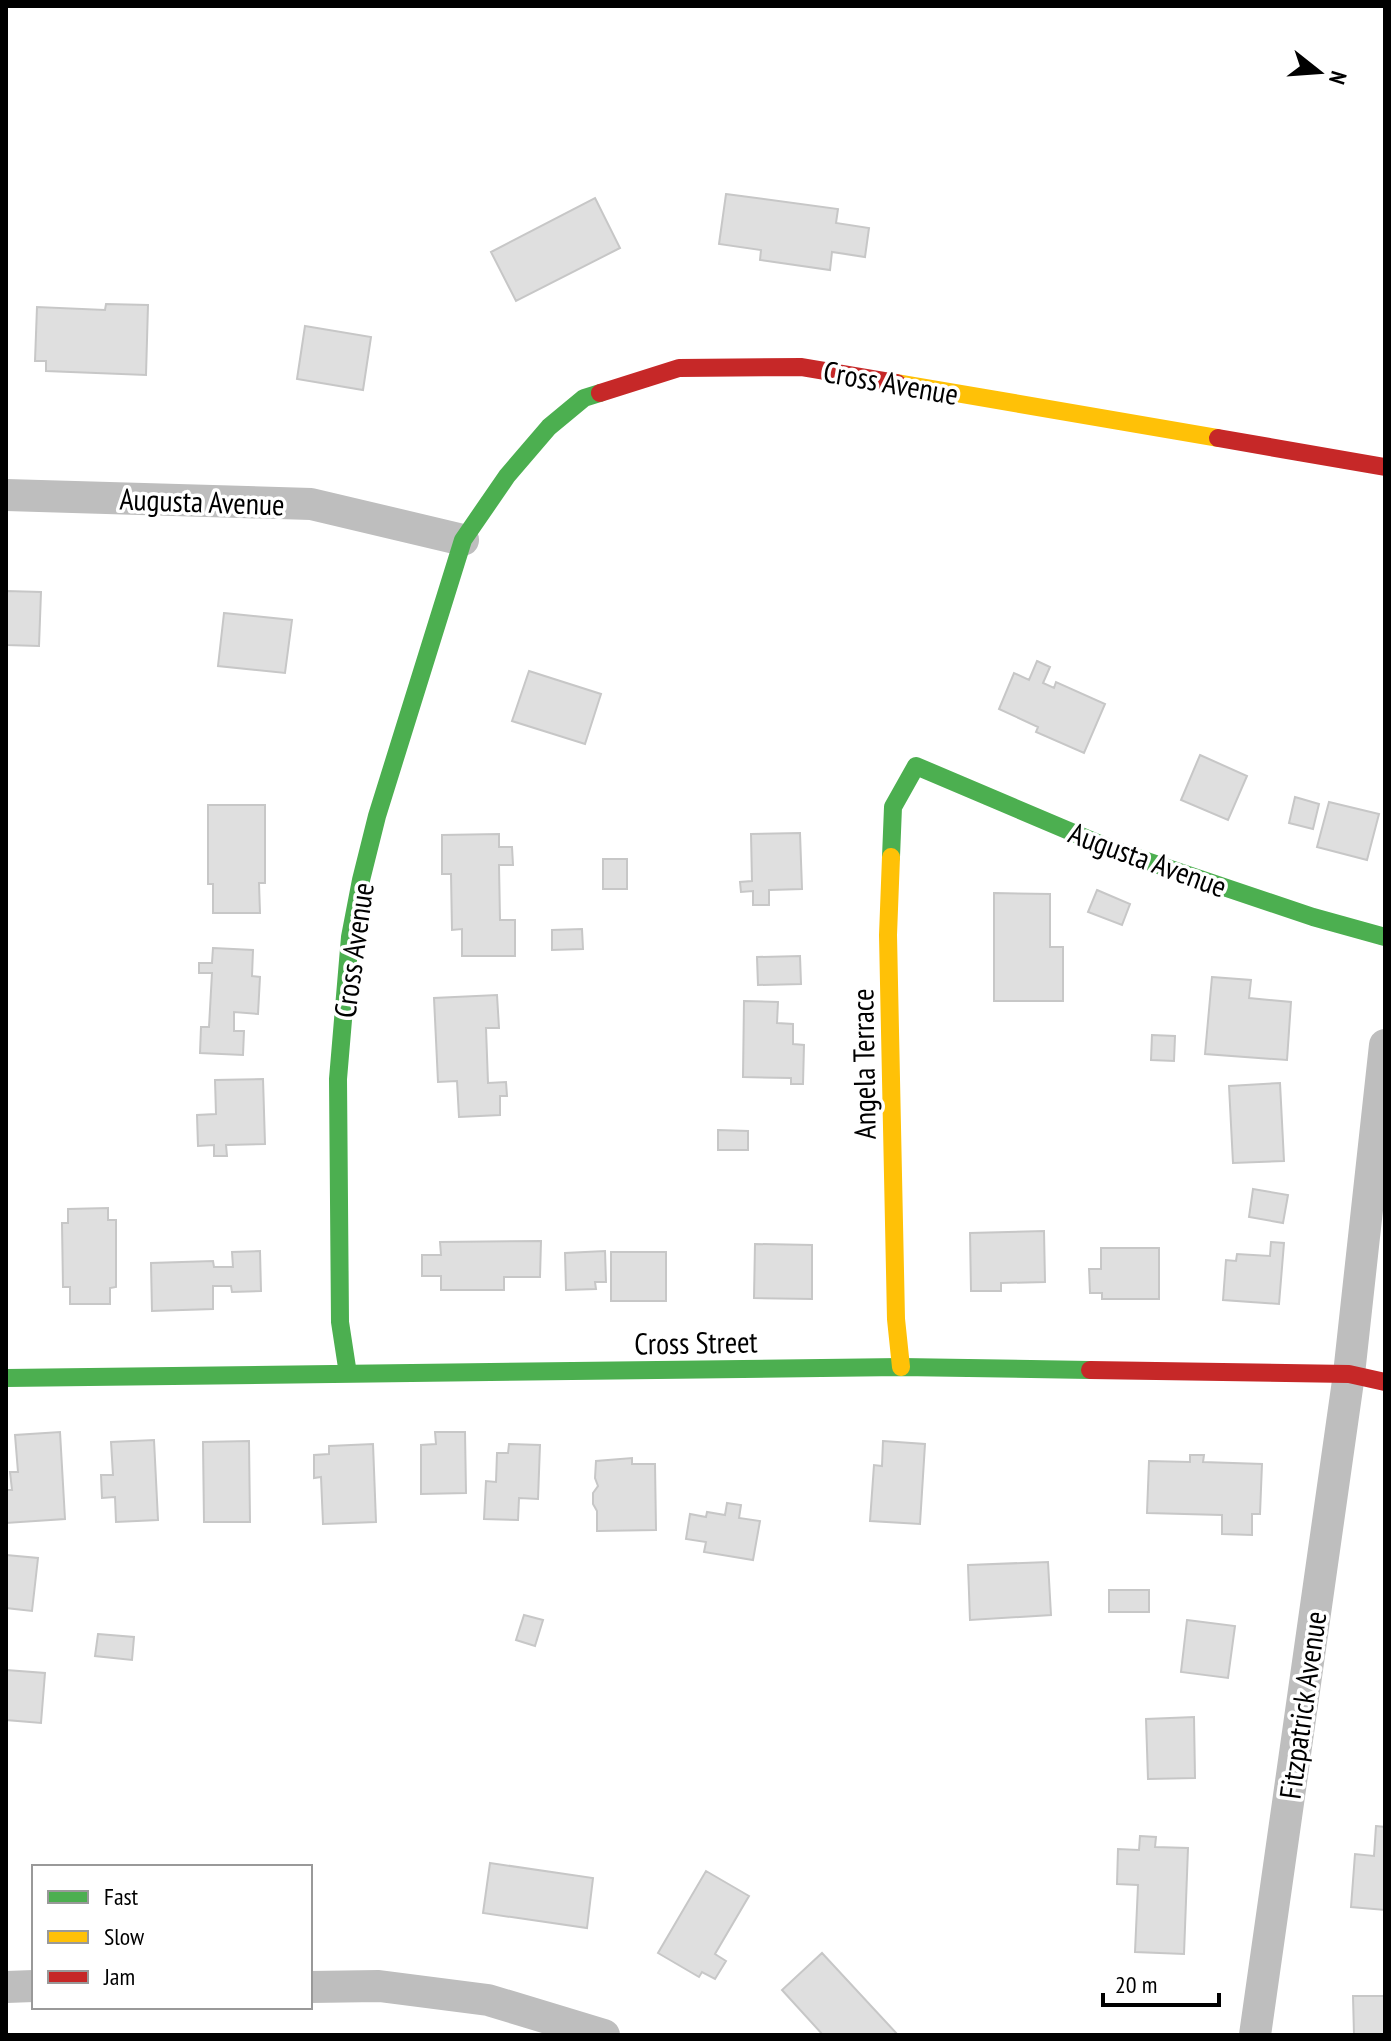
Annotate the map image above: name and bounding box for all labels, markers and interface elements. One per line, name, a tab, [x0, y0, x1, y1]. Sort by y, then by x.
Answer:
north arrow	[1279, 32, 1359, 112]
text: N	[1323, 68, 1353, 88]
street label: Cross Avenue	[821, 351, 961, 413]
street label: Augusta Avenue	[119, 479, 285, 523]
street label: Augusta Avenue	[1064, 812, 1232, 906]
street label: Cross Avenue	[324, 880, 382, 1020]
street label: Angela Terrace	[842, 988, 884, 1140]
street label: Cross Street	[634, 1321, 759, 1363]
street label: Fitzpatrick Avenue	[1270, 1609, 1334, 1801]
legend	[32, 1865, 312, 2009]
text: Fast	[104, 1881, 139, 1912]
text: Slow	[104, 1921, 145, 1952]
scale bar	[1103, 1957, 1219, 2007]
text: Jam	[103, 1961, 135, 1992]
text: 20 m	[1115, 1969, 1157, 2000]

